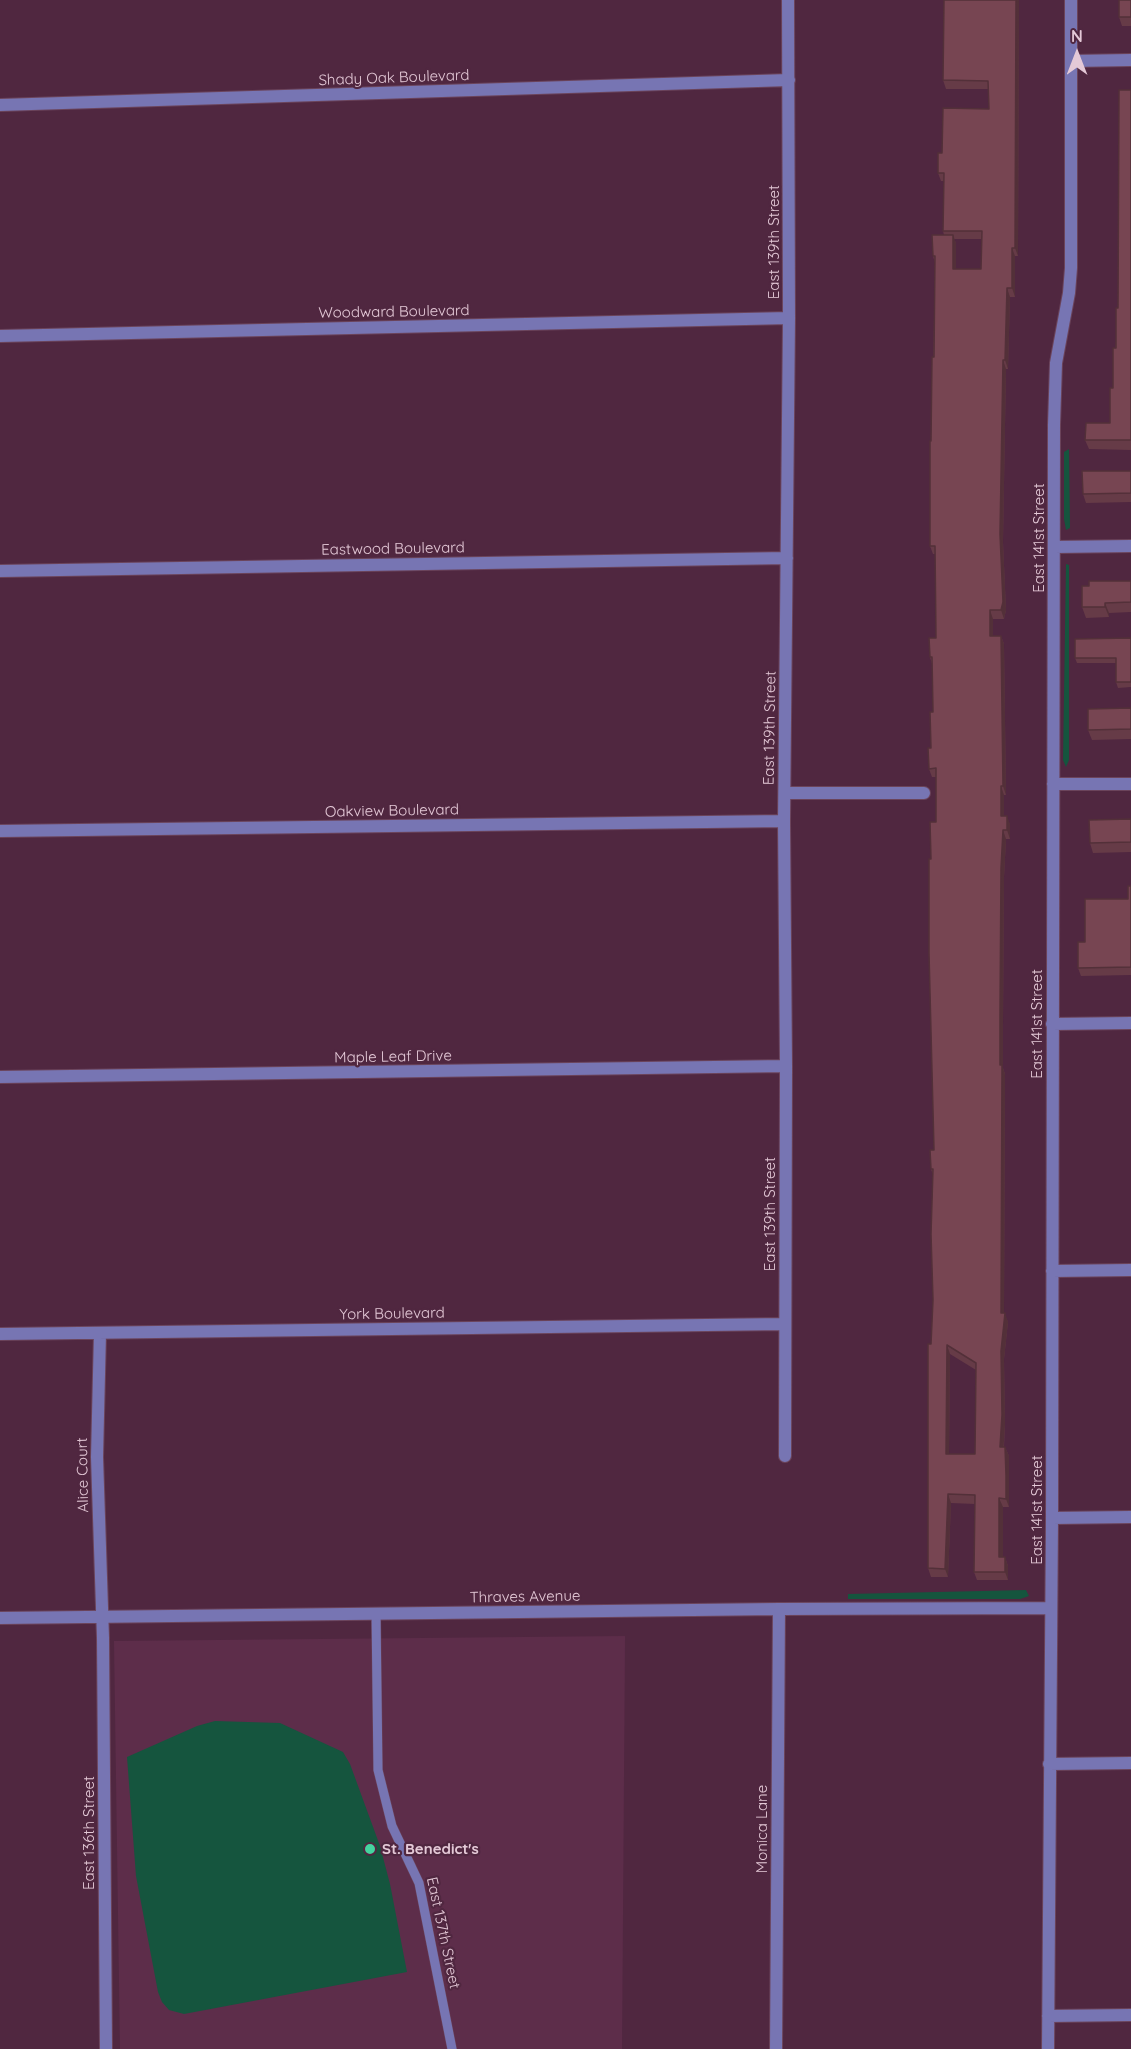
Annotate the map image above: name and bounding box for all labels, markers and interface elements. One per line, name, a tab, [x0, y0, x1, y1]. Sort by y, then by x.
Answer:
north arrow	[1047, 24, 1107, 84]
text: N	[1071, 26, 1083, 46]
street label: Shady Oak Boulevard	[318, 66, 470, 90]
street label: East 139th Street	[765, 185, 783, 299]
street label: Woodward Boulevard	[318, 302, 470, 322]
street label: East 141st Street	[1030, 483, 1048, 593]
street label: Eastwood Boulevard	[321, 539, 465, 559]
street label: East 139th Street	[760, 671, 780, 785]
street label: Oakview Boulevard	[325, 801, 459, 821]
street label: East 141st Street	[1028, 969, 1046, 1079]
street label: Maple Leaf Drive	[334, 1047, 452, 1067]
street label: East 139th Street	[761, 1157, 779, 1271]
street label: York Boulevard	[339, 1304, 445, 1324]
street label: Alice Court	[73, 1437, 93, 1513]
street label: East 141st Street	[1028, 1455, 1046, 1565]
street label: Thraves Avenue	[469, 1587, 581, 1607]
street label: East 136th Street	[80, 1776, 98, 1890]
street label: Monica Lane	[753, 1785, 771, 1873]
place label: St. Benedict's	[382, 1840, 479, 1858]
marker: St. Benedict's	[363, 1842, 377, 1856]
street label: East 137th Street	[422, 1876, 464, 1990]

